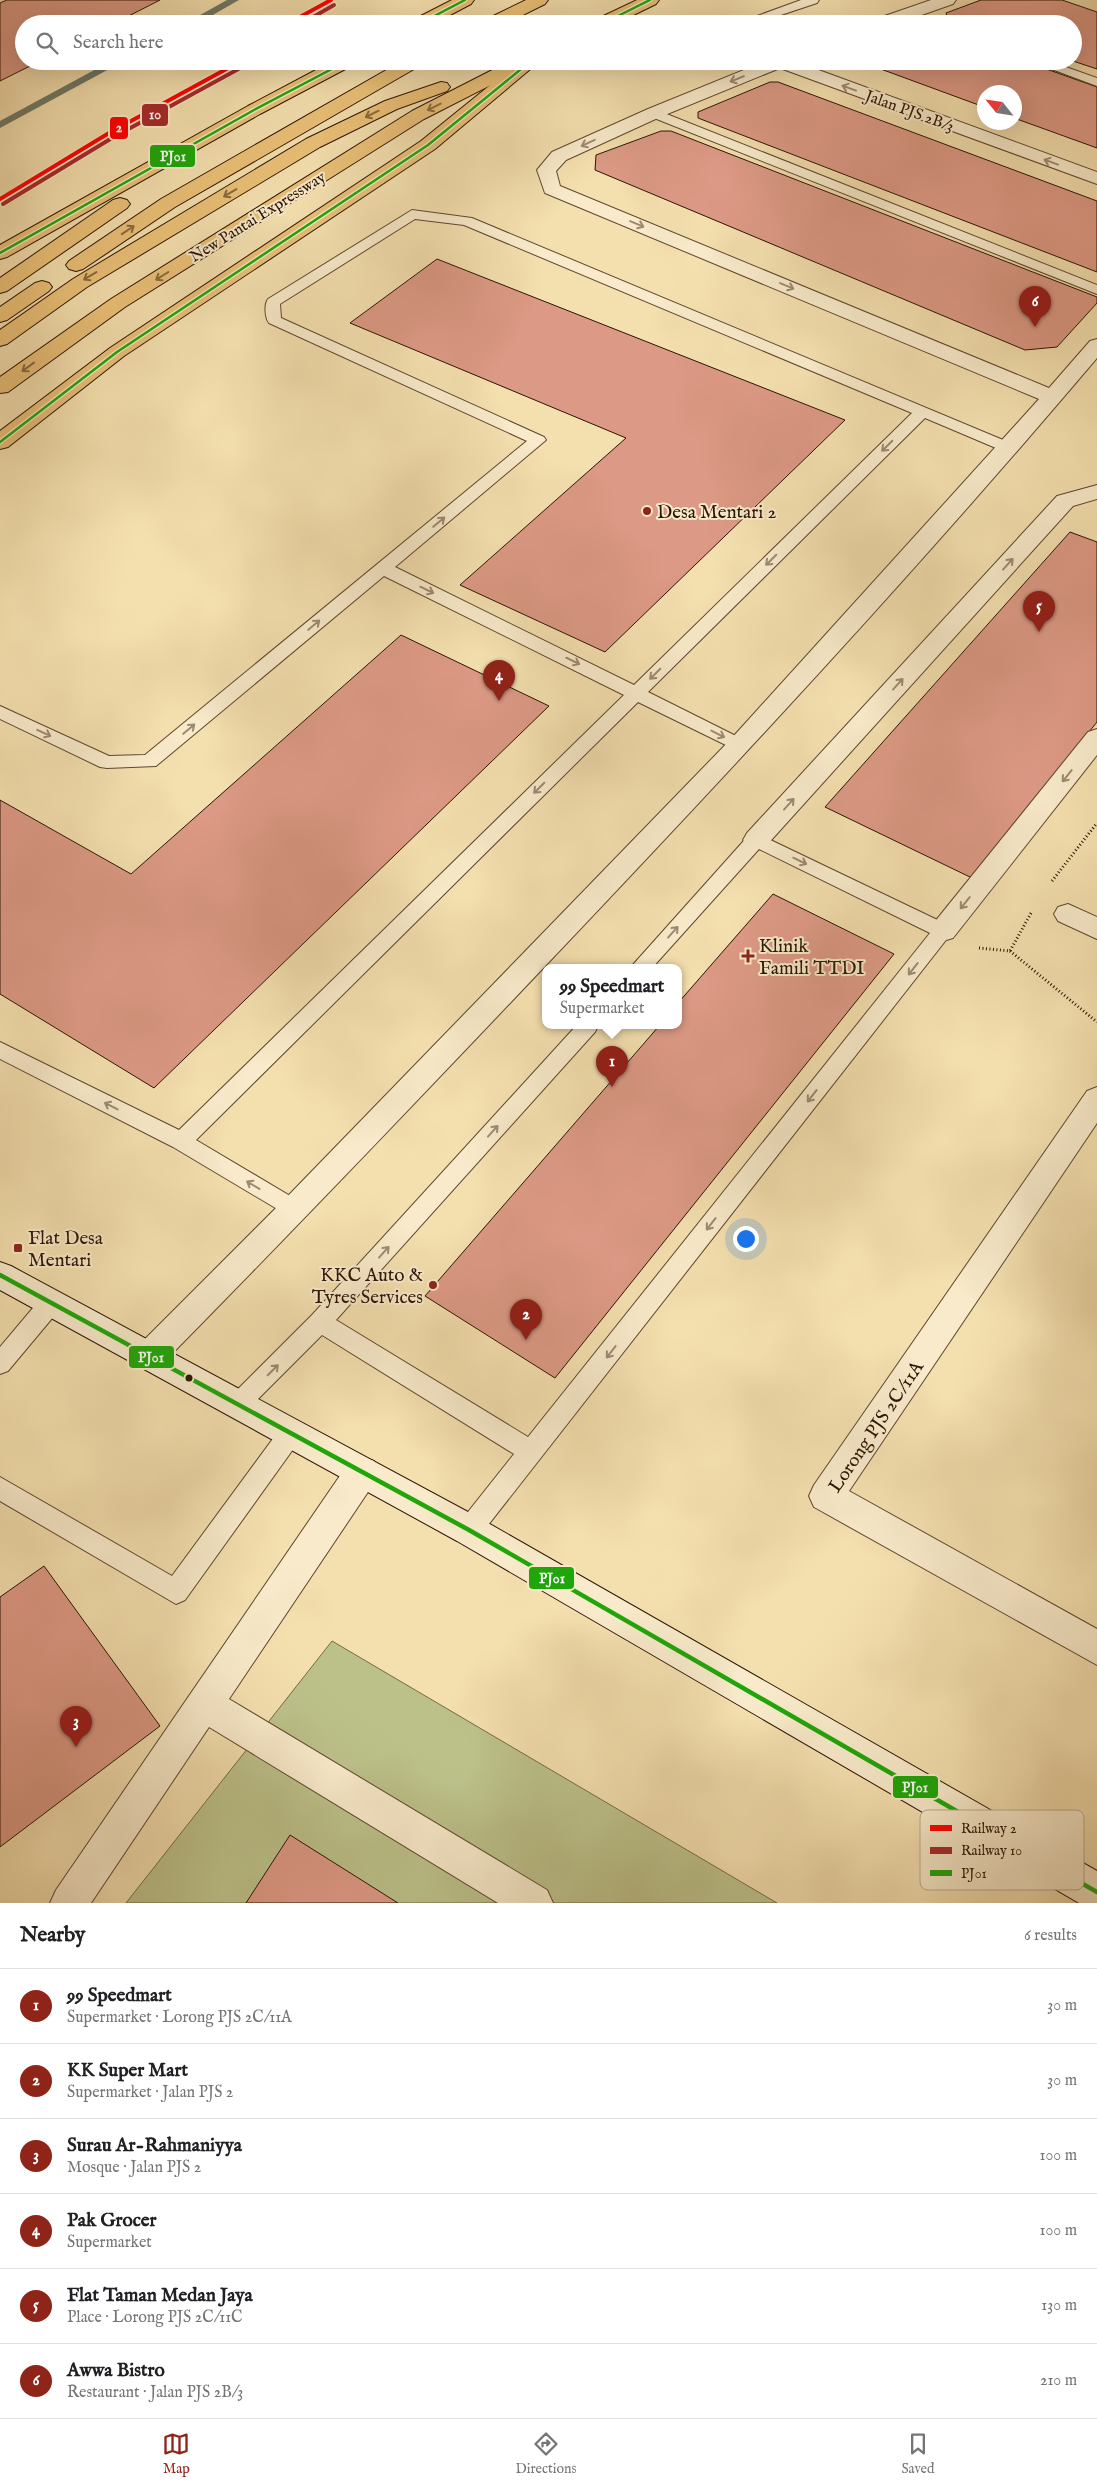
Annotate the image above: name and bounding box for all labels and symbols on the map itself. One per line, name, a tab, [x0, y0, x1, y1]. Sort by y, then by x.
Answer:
one-way arrow	[730, 75, 745, 85]
one-way arrow	[842, 83, 857, 92]
north arrow	[977, 85, 1022, 130]
street label: Jalan PJS 2B/3	[860, 86, 956, 137]
line badge: 10	[141, 103, 169, 127]
one-way arrow	[427, 103, 442, 112]
text: 10	[149, 106, 161, 124]
one-way arrow	[365, 110, 380, 119]
line badge: 2	[109, 116, 129, 140]
text: 2	[116, 119, 123, 137]
one-way arrow	[581, 139, 596, 149]
line badge: PJ01	[149, 144, 196, 168]
text: PJ01	[160, 148, 186, 166]
one-way arrow	[1044, 157, 1059, 166]
street label: New Pantai Expressway	[186, 168, 330, 268]
one-way arrow	[223, 188, 237, 198]
one-way arrow	[629, 220, 644, 229]
one-way arrow	[121, 225, 135, 235]
one-way arrow	[155, 271, 169, 281]
one-way arrow	[84, 272, 98, 282]
one-way arrow	[779, 282, 794, 292]
pin: 6	[1019, 286, 1051, 327]
one-way arrow	[22, 362, 35, 373]
one-way arrow	[881, 440, 893, 452]
place label: Desa Mentari 2	[657, 501, 776, 525]
marker: Desa Mentari 2	[641, 505, 653, 517]
one-way arrow	[433, 516, 446, 527]
one-way arrow	[765, 554, 777, 566]
one-way arrow	[1002, 558, 1014, 570]
one-way arrow	[419, 586, 434, 595]
pin: 5	[1023, 591, 1055, 632]
one-way arrow	[307, 620, 320, 631]
one-way arrow	[565, 657, 580, 666]
pin: 4	[483, 660, 515, 701]
one-way arrow	[649, 668, 661, 680]
one-way arrow	[892, 678, 904, 690]
one-way arrow	[182, 723, 195, 734]
one-way arrow	[36, 728, 51, 738]
one-way arrow	[710, 730, 725, 739]
one-way arrow	[1061, 769, 1072, 782]
one-way arrow	[533, 782, 546, 794]
one-way arrow	[783, 798, 795, 810]
one-way arrow	[792, 857, 807, 866]
one-way arrow	[960, 896, 970, 910]
one-way arrow	[667, 926, 679, 939]
place label: Klinik Famili TTDI	[759, 935, 864, 981]
marker: Klinik Famili TTDI	[741, 949, 755, 963]
one-way arrow	[907, 962, 918, 975]
pin: 1	[596, 1046, 628, 1087]
one-way arrow	[807, 1090, 818, 1103]
one-way arrow	[104, 1101, 119, 1110]
one-way arrow	[487, 1125, 499, 1138]
one-way arrow	[246, 1179, 260, 1189]
one-way arrow	[706, 1217, 717, 1230]
your location	[733, 1226, 759, 1252]
place label: Flat Desa Mentari	[28, 1227, 104, 1273]
marker: Flat Desa Mentari	[12, 1242, 24, 1254]
one-way arrow	[378, 1245, 390, 1258]
place label: KKC Auto & Tyres Services	[312, 1264, 423, 1310]
marker: KKC Auto & Tyres Services	[427, 1279, 439, 1291]
pin: 2	[510, 1299, 542, 1340]
line badge: PJ01	[128, 1345, 175, 1369]
one-way arrow	[605, 1345, 616, 1358]
text: PJ01	[138, 1349, 164, 1367]
street label: Lorong PJS 2C/11A	[824, 1356, 930, 1498]
one-way arrow	[266, 1364, 279, 1376]
unlabelled marker	[184, 1373, 194, 1383]
line badge: PJ01	[528, 1566, 575, 1590]
text: PJ01	[539, 1570, 565, 1588]
pin: 3	[60, 1706, 92, 1747]
line badge: PJ01	[892, 1775, 939, 1799]
text: PJ01	[902, 1779, 928, 1797]
legend	[920, 1810, 1084, 1890]
text: Railway 2	[961, 1820, 1017, 1838]
text: Railway 10	[961, 1842, 1022, 1860]
text: PJ01	[961, 1865, 987, 1883]

